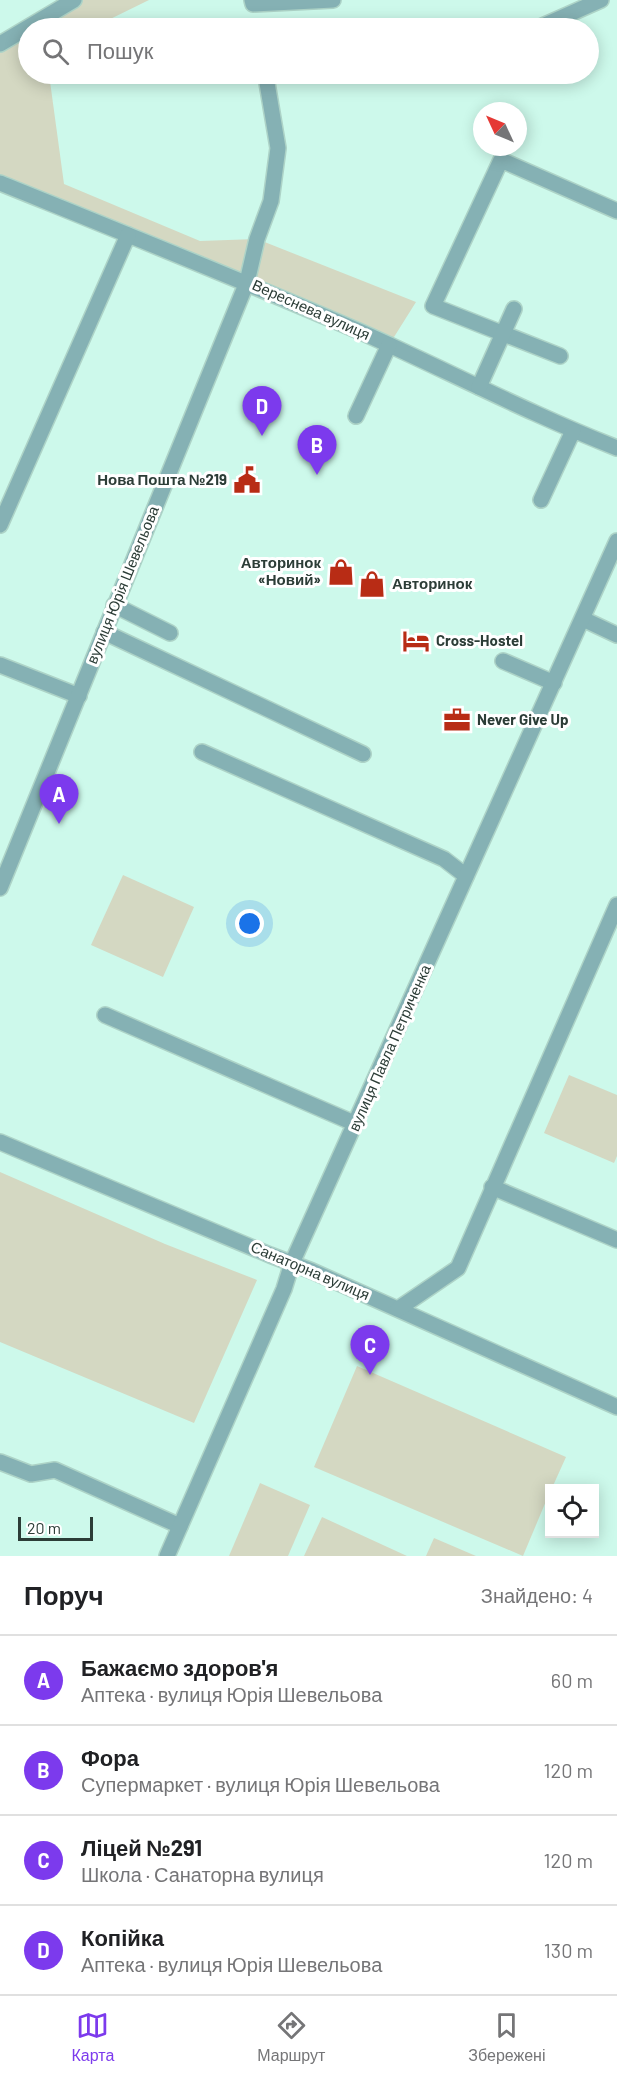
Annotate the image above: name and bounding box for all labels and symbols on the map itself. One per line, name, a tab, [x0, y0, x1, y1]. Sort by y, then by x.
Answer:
north arrow	[473, 102, 527, 156]
street label: Вереснева вулиця	[250, 275, 373, 343]
pin: D	[242, 386, 282, 436]
pin: B	[298, 426, 336, 475]
public building icon: Нова Пошта №219	[232, 465, 262, 495]
place label: Нова Пошта №219	[97, 470, 227, 488]
street label: вулиця Юрія Шевельова	[82, 503, 162, 666]
place label: Авторинок «Новий»	[241, 553, 321, 588]
shop icon: Авторинок «Новий»	[326, 557, 356, 587]
shop icon: Авторинок	[357, 569, 387, 599]
place label: Авторинок	[392, 574, 473, 592]
hotel icon: Cross-Hostel	[401, 626, 431, 656]
place label: Cross-Hostel	[436, 631, 523, 649]
office icon: Never Give Up	[442, 705, 472, 735]
place label: Never Give Up	[477, 710, 568, 728]
pin: A	[40, 774, 78, 824]
your location	[235, 909, 264, 938]
street label: вулиця Павла Петриченка	[344, 961, 434, 1134]
street label: Санаторна вулиця	[248, 1237, 373, 1303]
pin: C	[350, 1326, 389, 1375]
scale bar	[18, 1514, 93, 1542]

